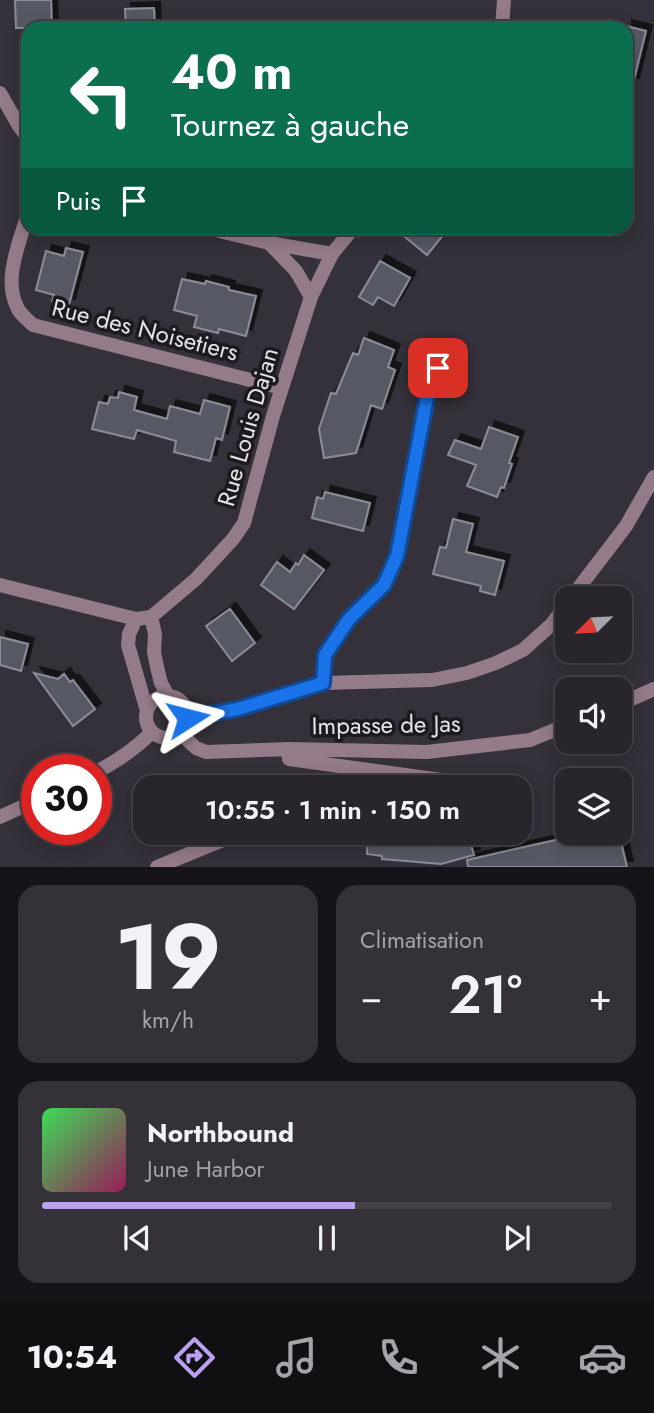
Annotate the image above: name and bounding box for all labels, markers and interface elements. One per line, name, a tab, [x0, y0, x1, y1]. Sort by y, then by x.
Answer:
text: 40 m	[171, 37, 293, 107]
icon: left	[56, 49, 147, 140]
text: Tournez à gauche	[171, 102, 409, 148]
text: Puis	[56, 182, 101, 220]
icon: arrive	[115, 182, 153, 220]
street label: Rue des Noisetiers	[48, 289, 242, 370]
pin	[408, 338, 468, 398]
street label: Rue Louis Dajan	[208, 344, 287, 510]
icon: arrive	[419, 349, 457, 387]
north arrow	[555, 586, 632, 663]
map controls	[555, 586, 632, 845]
button: sound	[555, 677, 632, 754]
position arrow	[151, 681, 225, 755]
street label: Impasse de Jas	[311, 706, 461, 743]
speed limit sign: 30	[21, 754, 112, 845]
button: layers	[555, 768, 632, 845]
text: 10:55 · 1 min · 150 m	[205, 791, 460, 829]
text: 19	[114, 892, 222, 1023]
text: Climatisation	[360, 923, 484, 957]
text: 21°	[449, 957, 522, 1033]
text: −	[360, 969, 382, 1024]
text: +	[589, 969, 612, 1024]
text: km/h	[142, 1003, 194, 1037]
text: Northbound	[147, 1114, 294, 1152]
text: June Harbor	[147, 1152, 264, 1186]
icon: previous	[118, 1219, 156, 1257]
icon: pause	[308, 1219, 346, 1257]
icon: next	[498, 1219, 536, 1257]
icon: directions	[170, 1333, 219, 1382]
icon: music	[272, 1333, 321, 1382]
icon: phone	[374, 1333, 423, 1382]
icon: climate	[476, 1333, 525, 1382]
icon: car	[578, 1333, 627, 1382]
text: 10:54	[27, 1334, 117, 1380]

